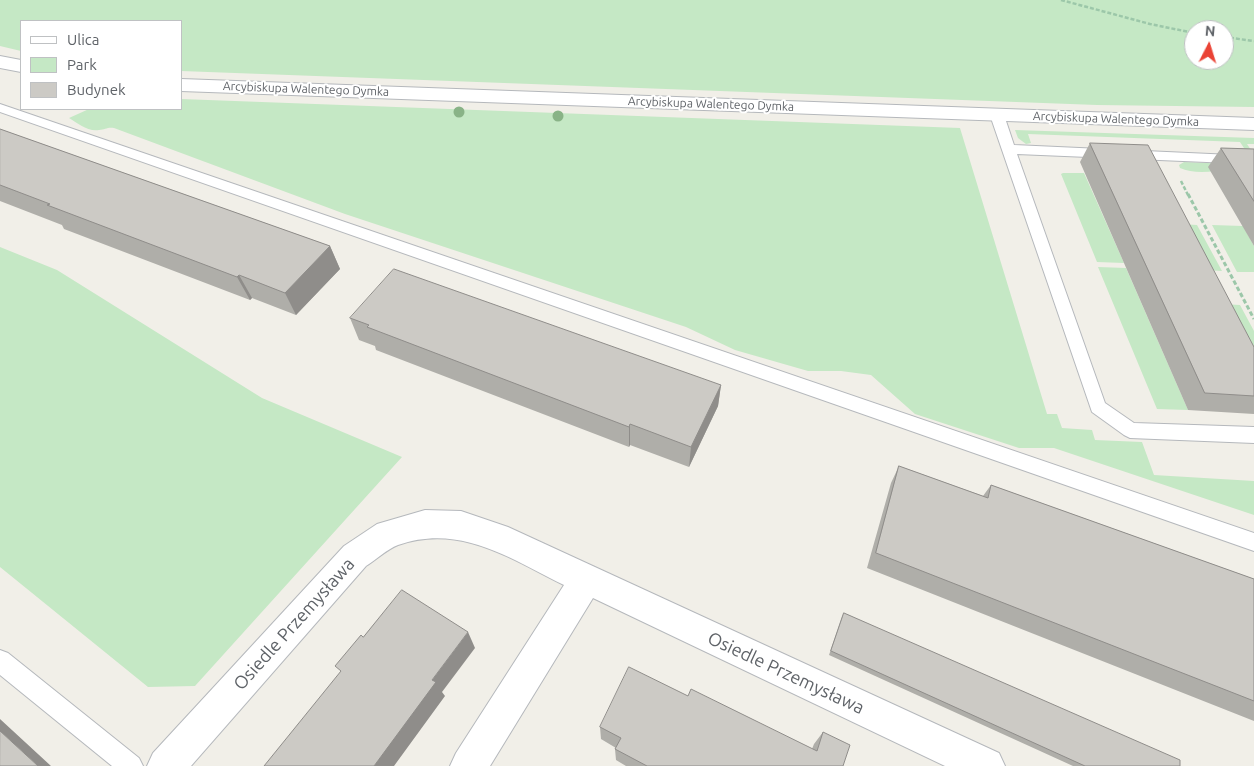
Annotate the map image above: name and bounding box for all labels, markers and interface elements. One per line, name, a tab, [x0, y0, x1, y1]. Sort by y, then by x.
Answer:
legend	[20, 20, 182, 110]
north arrow	[1184, 20, 1234, 70]
text: N	[1204, 23, 1216, 39]
text: Ulica	[67, 31, 99, 48]
text: Park	[67, 56, 97, 73]
street label: Arcybiskupa Walentego Dymka	[223, 79, 389, 99]
text: Budynek	[67, 81, 126, 98]
street label: Arcybiskupa Walentego Dymka	[628, 94, 794, 114]
street label: Arcybiskupa Walentego Dymka	[1033, 109, 1199, 129]
street label: Osiedle Przemysława	[229, 553, 359, 695]
street label: Osiedle Przemysława	[704, 627, 868, 719]

